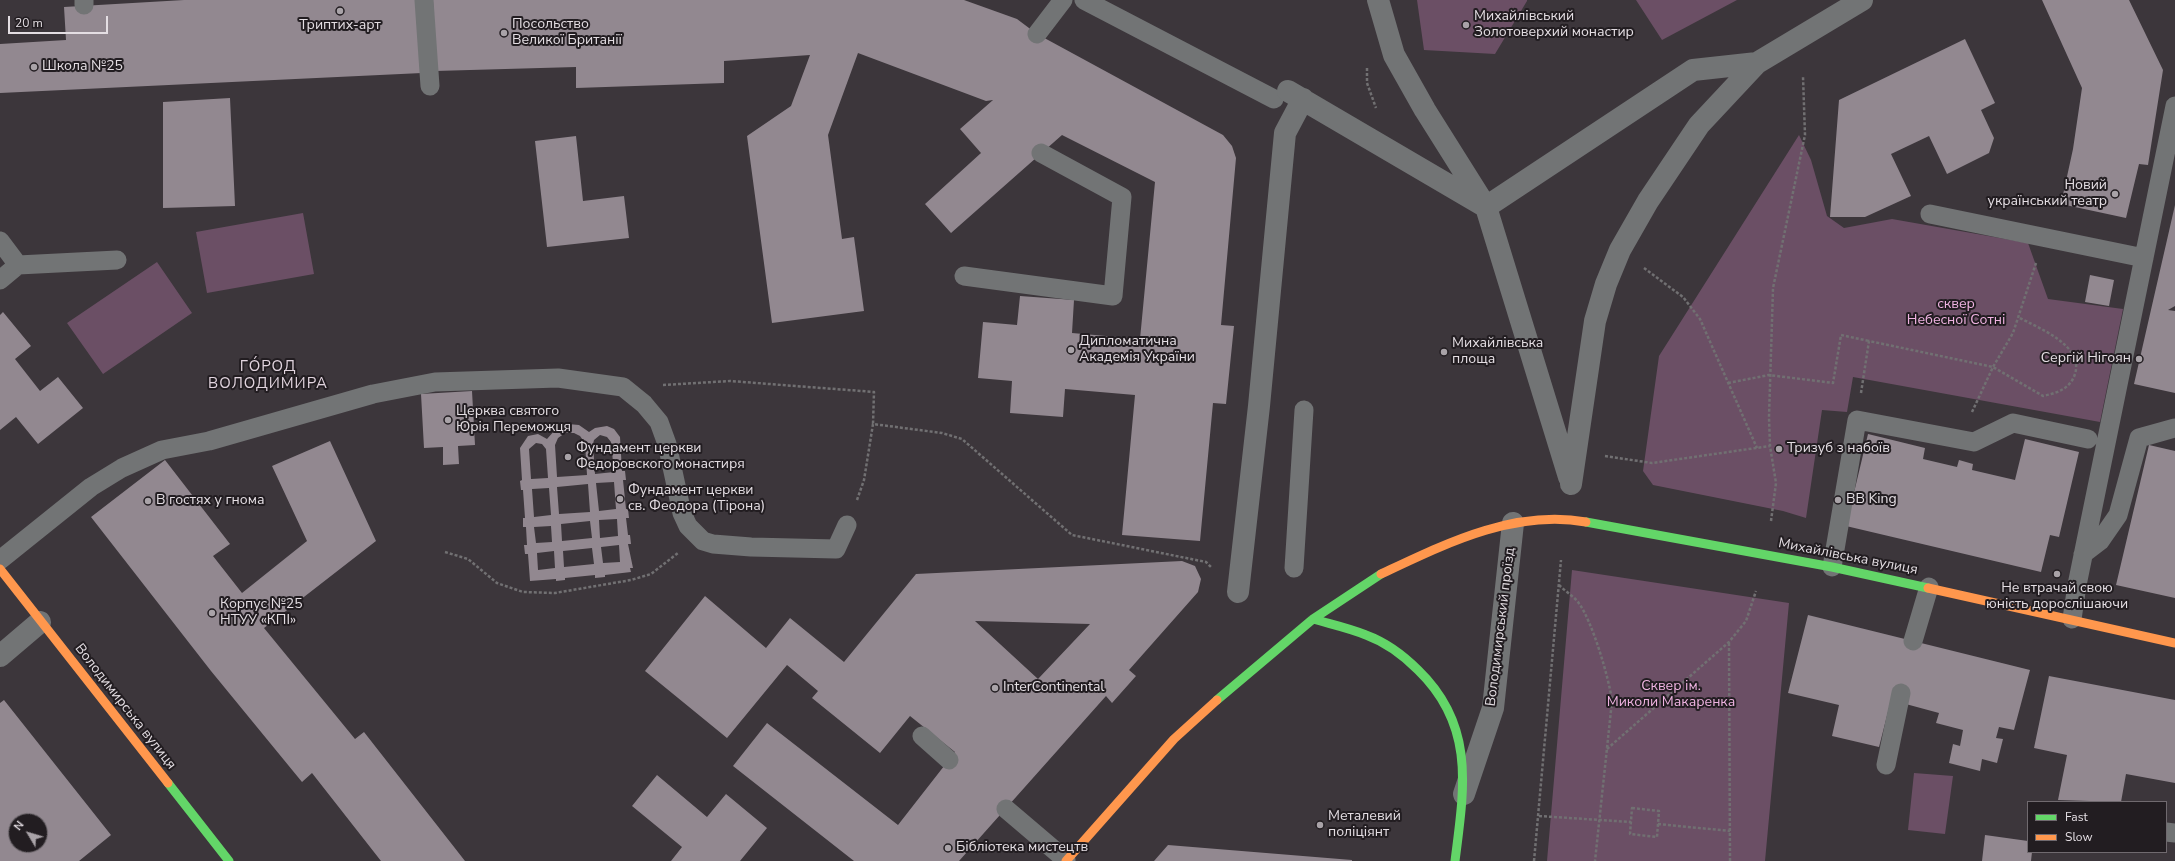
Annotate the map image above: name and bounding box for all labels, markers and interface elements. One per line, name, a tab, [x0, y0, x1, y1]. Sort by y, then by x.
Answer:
marker: Триптих-арт	[335, 6, 345, 16]
scale bar	[10, 8, 110, 34]
place label: Михайлівський Золотоверхий монастир	[1474, 9, 1634, 42]
text: 20 m	[15, 15, 43, 31]
place label: Посольство Великої Британії	[512, 17, 622, 50]
place label: Триптих-арт	[299, 18, 381, 34]
marker: Михайлівський Золотоверхий монастир	[1461, 20, 1471, 30]
marker: Посольство Великої Британії	[499, 28, 509, 38]
place label: Школа №25	[42, 59, 123, 75]
marker: Школа №25	[29, 62, 39, 72]
place label: Новий український театр	[1988, 178, 2107, 210]
marker: Новий український театр	[2110, 189, 2120, 199]
park label: сквер Небесної Сотні	[1907, 297, 2005, 330]
place label: Дипломатична Академія України	[1079, 334, 1195, 366]
place label: Михайлівська площа	[1452, 336, 1543, 368]
marker: Дипломатична Академія України	[1066, 345, 1076, 355]
marker: Михайлівська площа	[1439, 347, 1449, 357]
place label: Сергій Нігоян	[2041, 351, 2131, 367]
marker: Сергій Нігоян	[2134, 354, 2144, 364]
district label: ГО́РОД ВОЛОДИМИРА	[208, 358, 328, 393]
place label: Церква святого Юрія Переможця	[456, 404, 571, 436]
marker: Церква святого Юрія Переможця	[443, 415, 453, 425]
place label: Фундамент церкви Федоровского монастиря	[576, 441, 745, 474]
place label: Тризуб з набоїв	[1787, 441, 1890, 457]
marker: Тризуб з набоїв	[1774, 444, 1784, 454]
marker: Фундамент церкви Федоровского монастиря	[563, 452, 573, 462]
place label: Фундамент церкви св. Феодора (Тірона)	[628, 483, 765, 516]
place label: BB King	[1846, 492, 1897, 508]
place label: В гостях у гнома	[156, 493, 264, 509]
marker: Фундамент церкви св. Феодора (Тірона)	[615, 494, 625, 504]
marker: BB King	[1833, 495, 1843, 505]
marker: В гостях у гнома	[143, 496, 153, 506]
street label: Михайлівська вулиця	[1777, 535, 1919, 579]
street label: Володимирський проїзд	[1483, 547, 1519, 707]
marker: Не втрачай свою юність дорослішаючи	[2052, 569, 2062, 579]
place label: Не втрачай свою юність дорослішаючи	[1986, 581, 2128, 614]
place label: Корпус №25 НТУУ «КПІ»	[220, 597, 303, 630]
marker: Корпус №25 НТУУ «КПІ»	[207, 608, 217, 618]
street label: Володимирська вулиця	[71, 641, 179, 773]
park label: Сквер ім. Миколи Макаренка	[1607, 679, 1735, 712]
place label: InterContinental	[1003, 680, 1104, 696]
marker: InterContinental	[990, 683, 1000, 693]
legend	[2027, 801, 2167, 853]
place label: Металевий поліціянт	[1328, 809, 1401, 842]
text: Fast	[2065, 809, 2088, 825]
north arrow	[8, 813, 48, 853]
text: N	[10, 818, 27, 834]
marker: Металевий поліціянт	[1315, 820, 1325, 830]
text: Slow	[2065, 829, 2093, 845]
place label: Бібліотека мистецтв	[956, 840, 1088, 856]
marker: Бібліотека мистецтв	[943, 843, 953, 853]

